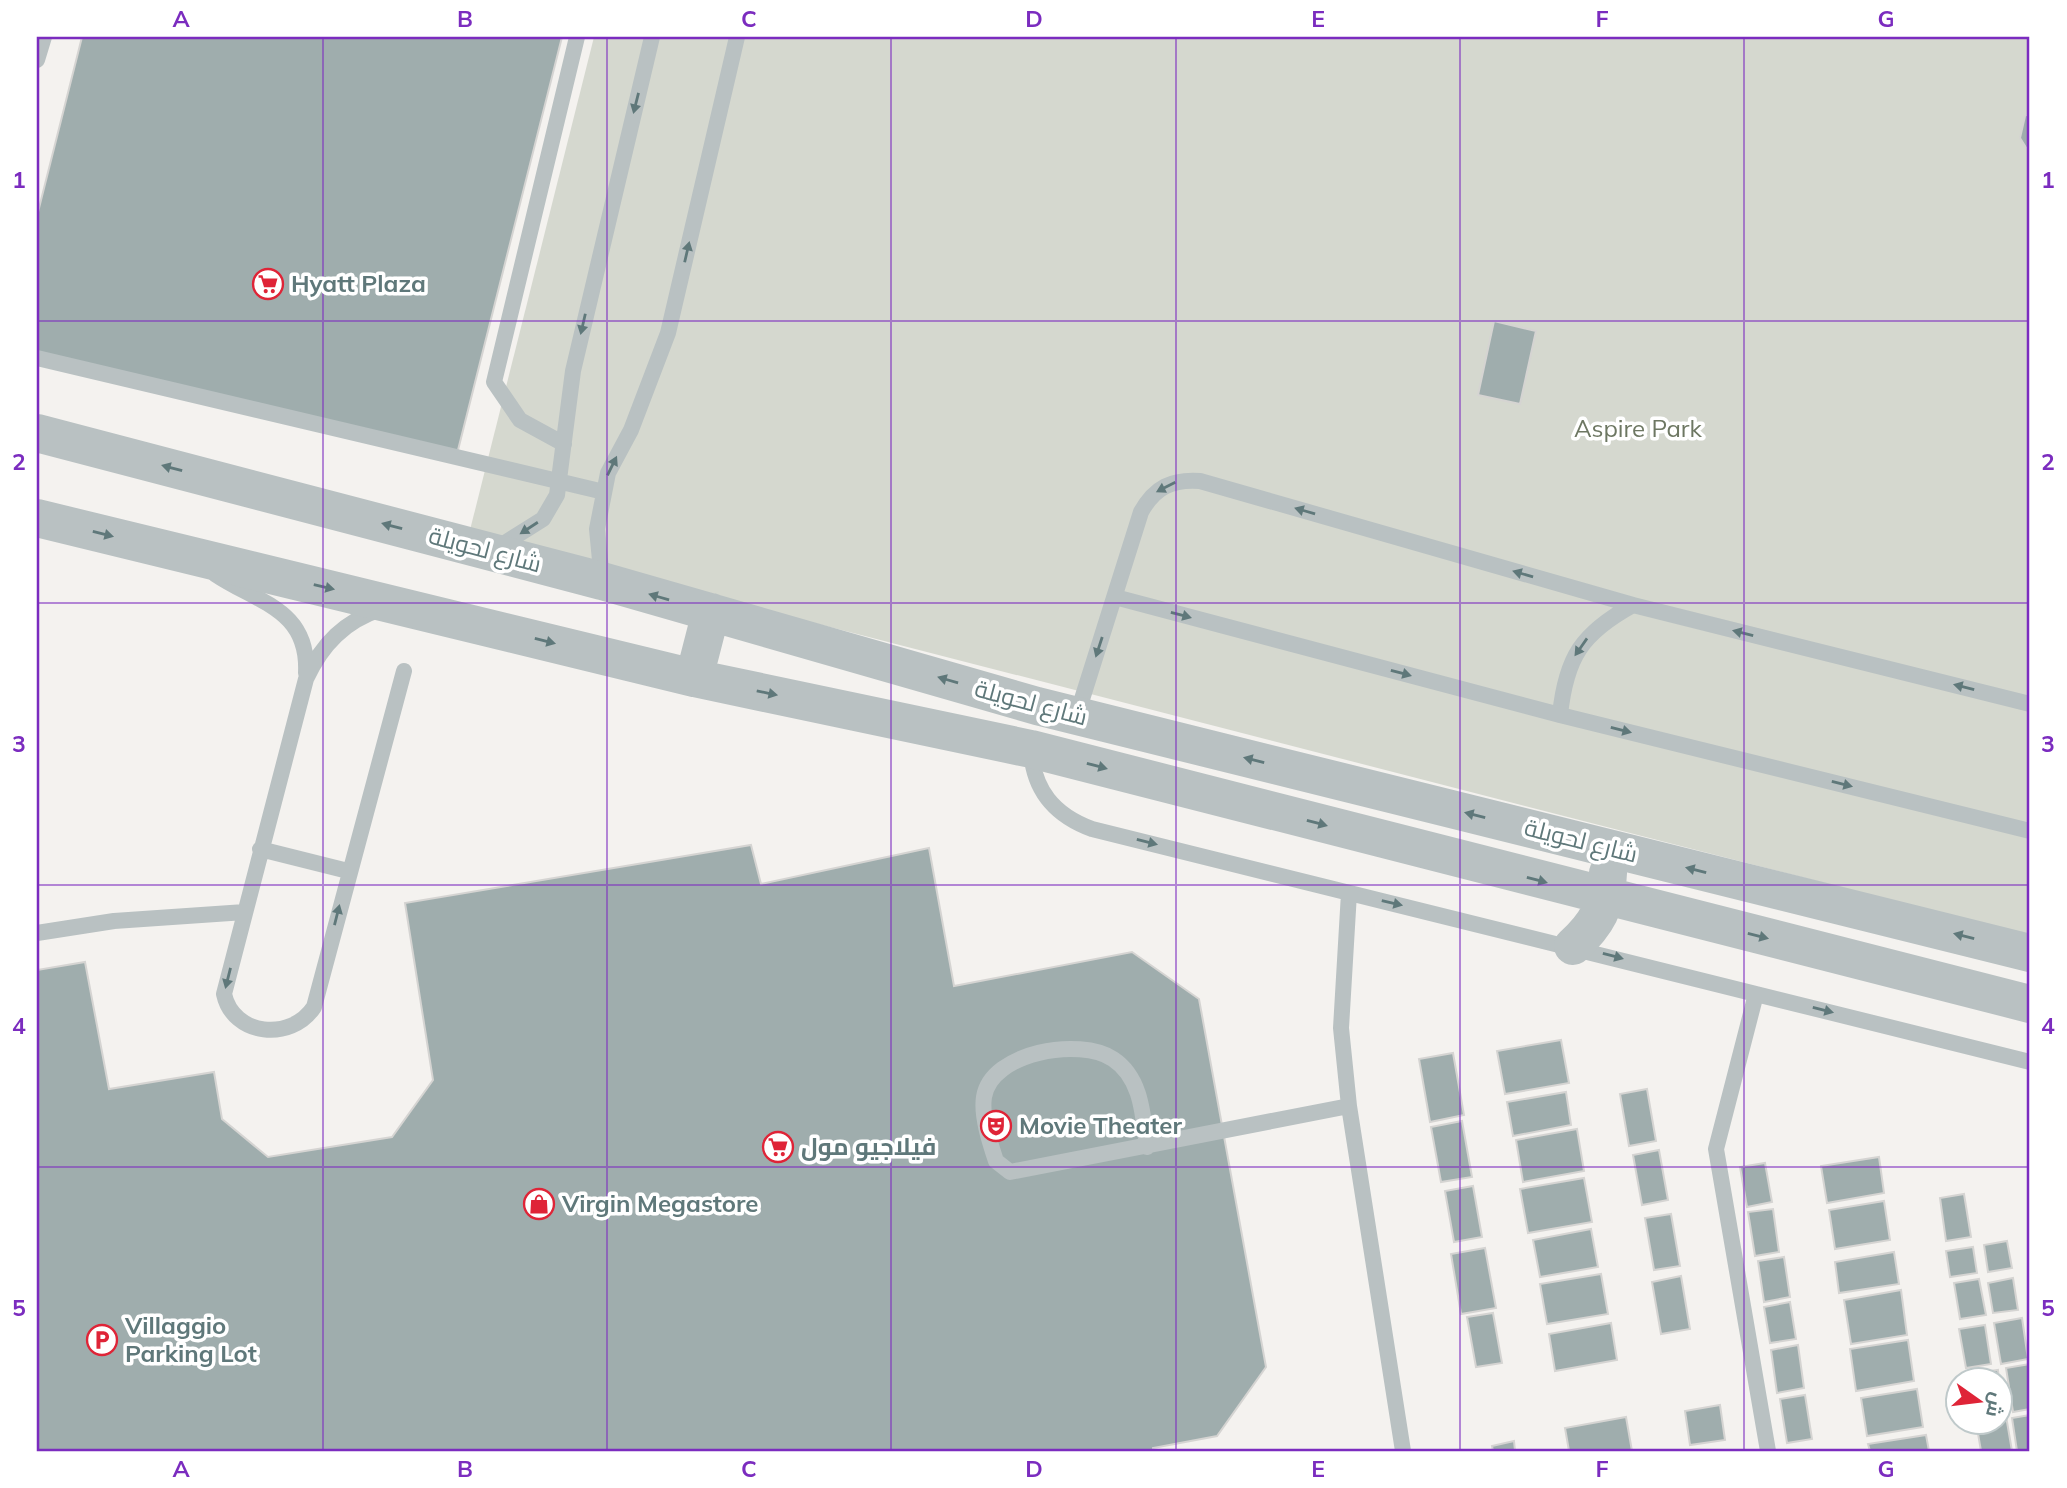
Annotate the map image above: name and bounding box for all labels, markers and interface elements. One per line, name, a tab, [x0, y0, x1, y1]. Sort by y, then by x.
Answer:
text: A	[172, 4, 190, 33]
text: B	[457, 4, 473, 33]
text: C	[741, 4, 757, 33]
text: D	[1025, 4, 1043, 33]
text: E	[1311, 4, 1325, 33]
text: F	[1595, 4, 1609, 33]
text: G	[1877, 4, 1895, 33]
one-way arrow	[630, 92, 641, 114]
text: 1	[12, 165, 26, 194]
text: 1	[2041, 165, 2055, 194]
one-way arrow	[682, 241, 693, 263]
supermarket icon: Hyatt Plaza	[251, 267, 285, 301]
place label: Hyatt Plaza	[291, 268, 426, 298]
one-way arrow	[577, 313, 588, 335]
park label: Aspire Park	[1574, 413, 1703, 443]
text: 2	[12, 447, 26, 476]
text: 2	[2041, 447, 2055, 476]
one-way arrow	[606, 456, 618, 476]
one-way arrow	[160, 462, 182, 473]
one-way arrow	[1155, 481, 1176, 493]
one-way arrow	[1294, 505, 1316, 516]
one-way arrow	[380, 520, 402, 531]
street label: شارع لحويلة	[425, 520, 545, 580]
one-way arrow	[519, 522, 538, 535]
one-way arrow	[92, 529, 114, 540]
one-way arrow	[1513, 568, 1534, 578]
one-way arrow	[313, 581, 335, 592]
one-way arrow	[648, 591, 670, 602]
one-way arrow	[1171, 610, 1192, 620]
one-way arrow	[1732, 627, 1754, 638]
one-way arrow	[534, 636, 556, 647]
one-way arrow	[1093, 637, 1104, 658]
one-way arrow	[1574, 638, 1588, 656]
one-way arrow	[1390, 668, 1412, 679]
street label: شارع لحويلة	[971, 673, 1091, 733]
one-way arrow	[937, 675, 958, 685]
one-way arrow	[1953, 681, 1975, 692]
one-way arrow	[756, 688, 778, 699]
one-way arrow	[1610, 725, 1632, 736]
text: 3	[12, 729, 26, 758]
text: 3	[2041, 729, 2055, 758]
one-way arrow	[1243, 754, 1265, 765]
one-way arrow	[1086, 761, 1108, 772]
one-way arrow	[1831, 779, 1853, 790]
one-way arrow	[1464, 809, 1486, 820]
street label: شارع لحويلة	[1521, 812, 1641, 870]
one-way arrow	[1306, 818, 1328, 829]
one-way arrow	[1136, 837, 1158, 848]
one-way arrow	[1685, 864, 1707, 875]
one-way arrow	[1526, 875, 1548, 886]
one-way arrow	[1381, 898, 1403, 909]
one-way arrow	[332, 904, 343, 926]
one-way arrow	[1747, 931, 1769, 942]
one-way arrow	[1953, 931, 1975, 942]
one-way arrow	[1602, 951, 1624, 962]
one-way arrow	[222, 967, 233, 989]
one-way arrow	[1812, 1005, 1834, 1016]
text: 4	[12, 1011, 26, 1040]
text: 4	[2041, 1011, 2055, 1040]
theatre icon: Movie Theater	[979, 1109, 1013, 1143]
place label: Movie Theater	[1019, 1110, 1182, 1140]
supermarket icon: فيلاجيو مول	[761, 1130, 795, 1164]
place label: فيلاجيو مول	[801, 1131, 936, 1161]
shop icon: Virgin Megastore	[522, 1187, 556, 1221]
place label: Virgin Megastore	[561, 1188, 758, 1218]
text: 5	[12, 1293, 26, 1322]
text: 5	[2041, 1293, 2055, 1322]
place label: Villaggio Parking Lot	[124, 1310, 257, 1368]
parking icon: Villaggio Parking Lot	[85, 1323, 119, 1357]
north arrow	[1944, 1366, 2014, 1436]
text: ش	[1981, 1390, 2010, 1420]
text: A	[172, 1454, 190, 1483]
text: B	[457, 1454, 473, 1483]
text: C	[741, 1454, 757, 1483]
text: D	[1025, 1454, 1043, 1483]
text: E	[1311, 1454, 1325, 1483]
text: F	[1595, 1454, 1609, 1483]
text: G	[1877, 1454, 1895, 1483]

